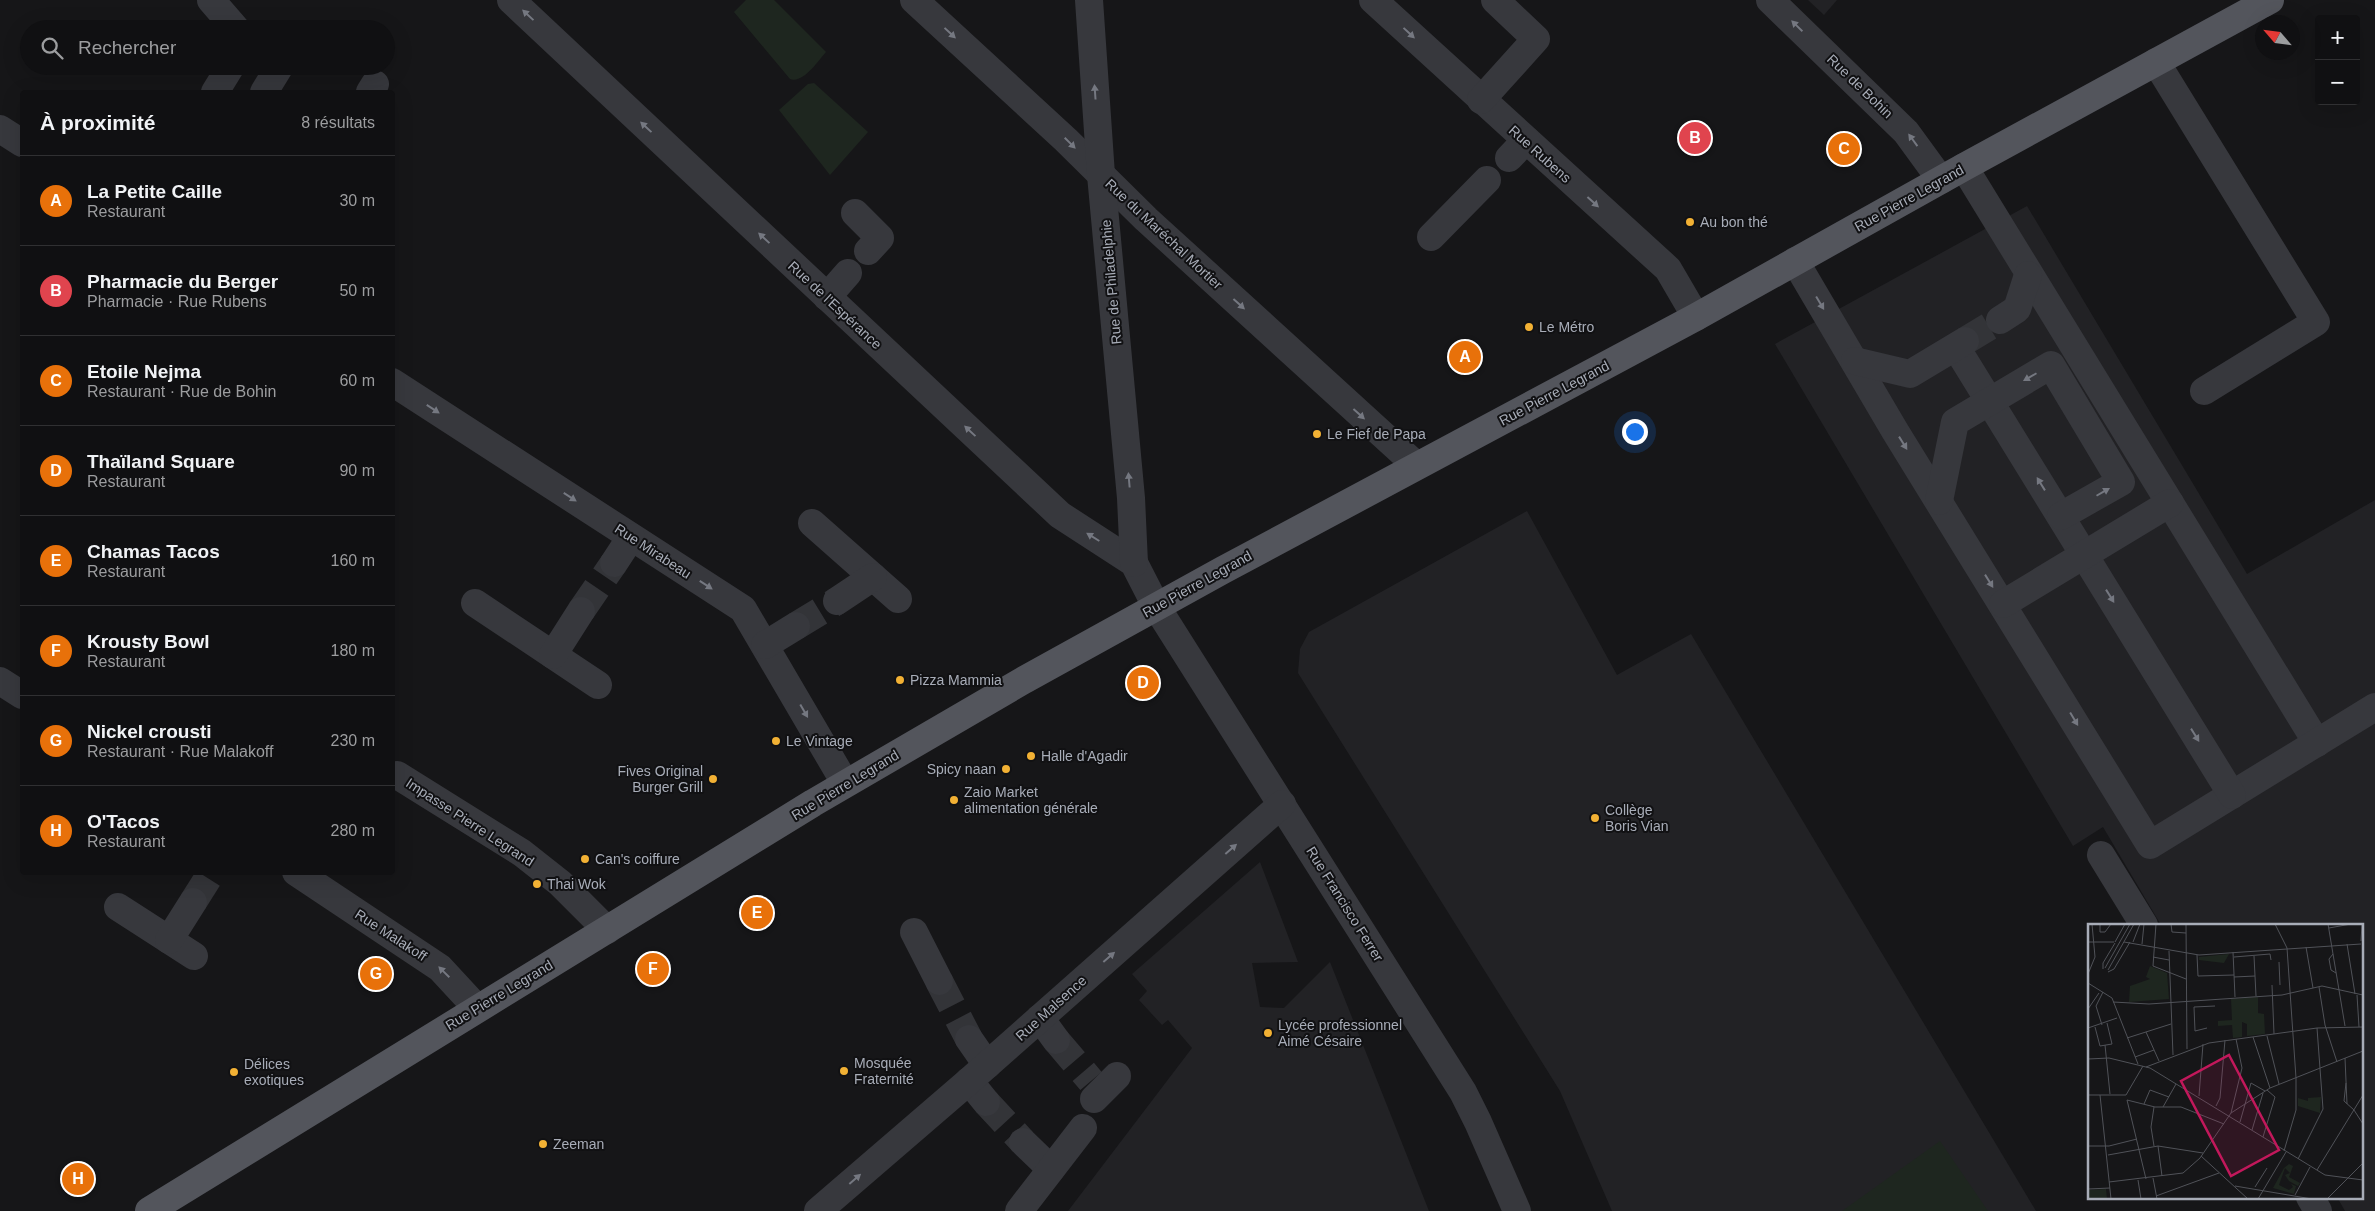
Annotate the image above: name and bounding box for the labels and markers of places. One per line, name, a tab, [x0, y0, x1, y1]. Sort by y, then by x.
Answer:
pin: B	[1679, 119, 1711, 157]
pin: C	[1828, 130, 1860, 168]
place label: Au bon thé	[1700, 214, 1768, 230]
marker: Au bon thé	[1684, 216, 1696, 228]
place label: Le Métro	[1539, 319, 1594, 335]
marker: Le Métro	[1523, 321, 1535, 333]
pin: A	[1449, 338, 1481, 376]
place label: Le Fief de Papa	[1327, 426, 1426, 442]
marker: Le Fief de Papa	[1311, 428, 1323, 440]
pin: D	[1127, 664, 1159, 702]
place label: Pizza Mammia	[910, 672, 1002, 688]
marker: Pizza Mammia	[894, 674, 906, 686]
place label: Le Vintage	[786, 733, 853, 749]
marker: Le Vintage	[770, 735, 782, 747]
place label: Halle d'Agadir	[1041, 748, 1128, 764]
marker: Halle d'Agadir	[1025, 750, 1037, 762]
place label: Spicy naan	[927, 761, 996, 777]
place label: Fives Original Burger Grill	[617, 763, 703, 795]
marker: Spicy naan	[1000, 763, 1012, 775]
marker: Fives Original Burger Grill	[707, 773, 719, 785]
place label: Zaio Market alimentation générale	[964, 784, 1098, 816]
marker: Zaio Market alimentation générale	[948, 794, 960, 806]
place label: Collège Boris Vian	[1605, 802, 1669, 834]
marker: Collège Boris Vian	[1589, 812, 1601, 824]
place label: Can's coiffure	[595, 851, 680, 867]
marker: Can's coiffure	[579, 853, 591, 865]
place label: Thai Wok	[547, 876, 607, 892]
marker: Thai Wok	[531, 878, 543, 890]
pin: E	[741, 894, 773, 932]
pin: F	[637, 950, 669, 988]
pin: G	[360, 955, 392, 993]
place label: Lycée professionnel Aimé Césaire	[1278, 1017, 1402, 1049]
marker: Lycée professionnel Aimé Césaire	[1262, 1027, 1274, 1039]
place label: Mosquée Fraternité	[854, 1055, 914, 1087]
place label: Délices exotiques	[244, 1056, 304, 1088]
marker: Mosquée Fraternité	[838, 1065, 850, 1077]
marker: Délices exotiques	[228, 1066, 240, 1078]
place label: Zeeman	[553, 1136, 604, 1152]
marker: Zeeman	[537, 1138, 549, 1150]
pin: H	[62, 1160, 94, 1198]

